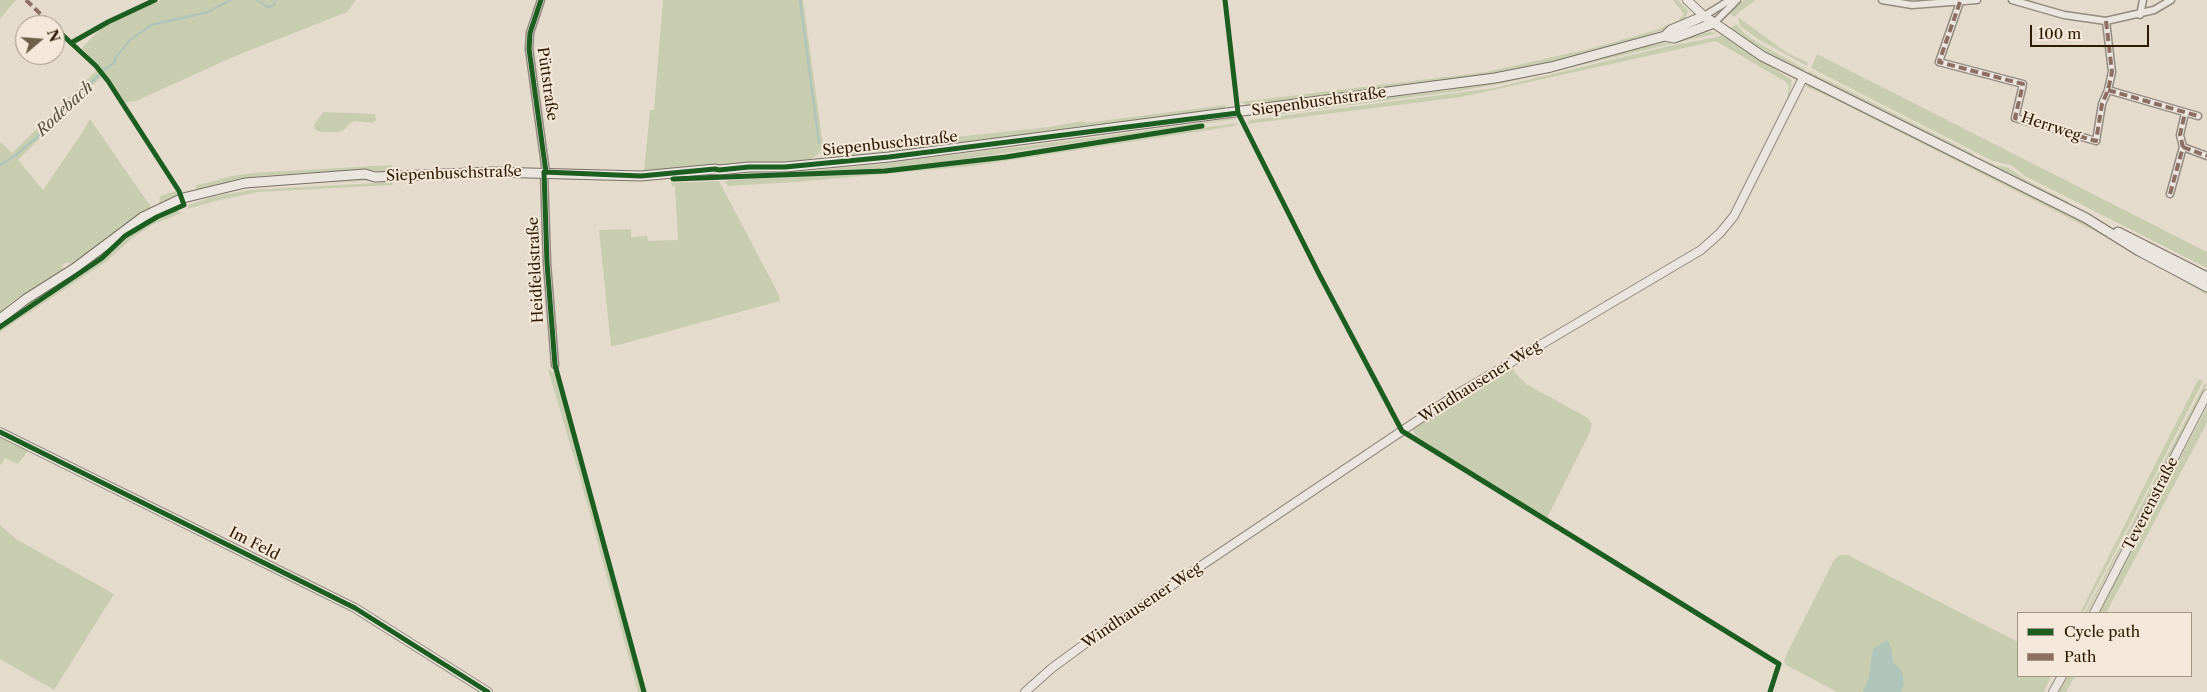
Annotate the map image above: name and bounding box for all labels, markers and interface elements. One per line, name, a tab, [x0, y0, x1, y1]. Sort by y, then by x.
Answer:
north arrow	[15, 15, 65, 65]
scale bar	[2032, 15, 2151, 47]
text: 100 m	[2038, 24, 2081, 43]
text: N	[43, 27, 64, 44]
street label: Püttstraße	[533, 46, 561, 122]
water label: Rodebach	[32, 78, 98, 140]
street label: Siepenbuschstraße	[1251, 84, 1387, 120]
street label: Herrweg	[2019, 109, 2083, 145]
street label: Siepenbuschstraße	[822, 128, 958, 160]
street label: Siepenbuschstraße	[386, 163, 522, 185]
street label: Heidfeldstraße	[524, 216, 548, 324]
street label: Windhausener Weg	[1416, 337, 1544, 427]
street label: Teverenstraße	[2120, 454, 2182, 554]
street label: Im Feld	[226, 524, 282, 564]
street label: Windhausener Weg	[1079, 559, 1205, 653]
legend	[2017, 612, 2192, 677]
text: Cycle path	[2064, 622, 2140, 641]
text: Path	[2064, 647, 2096, 666]

